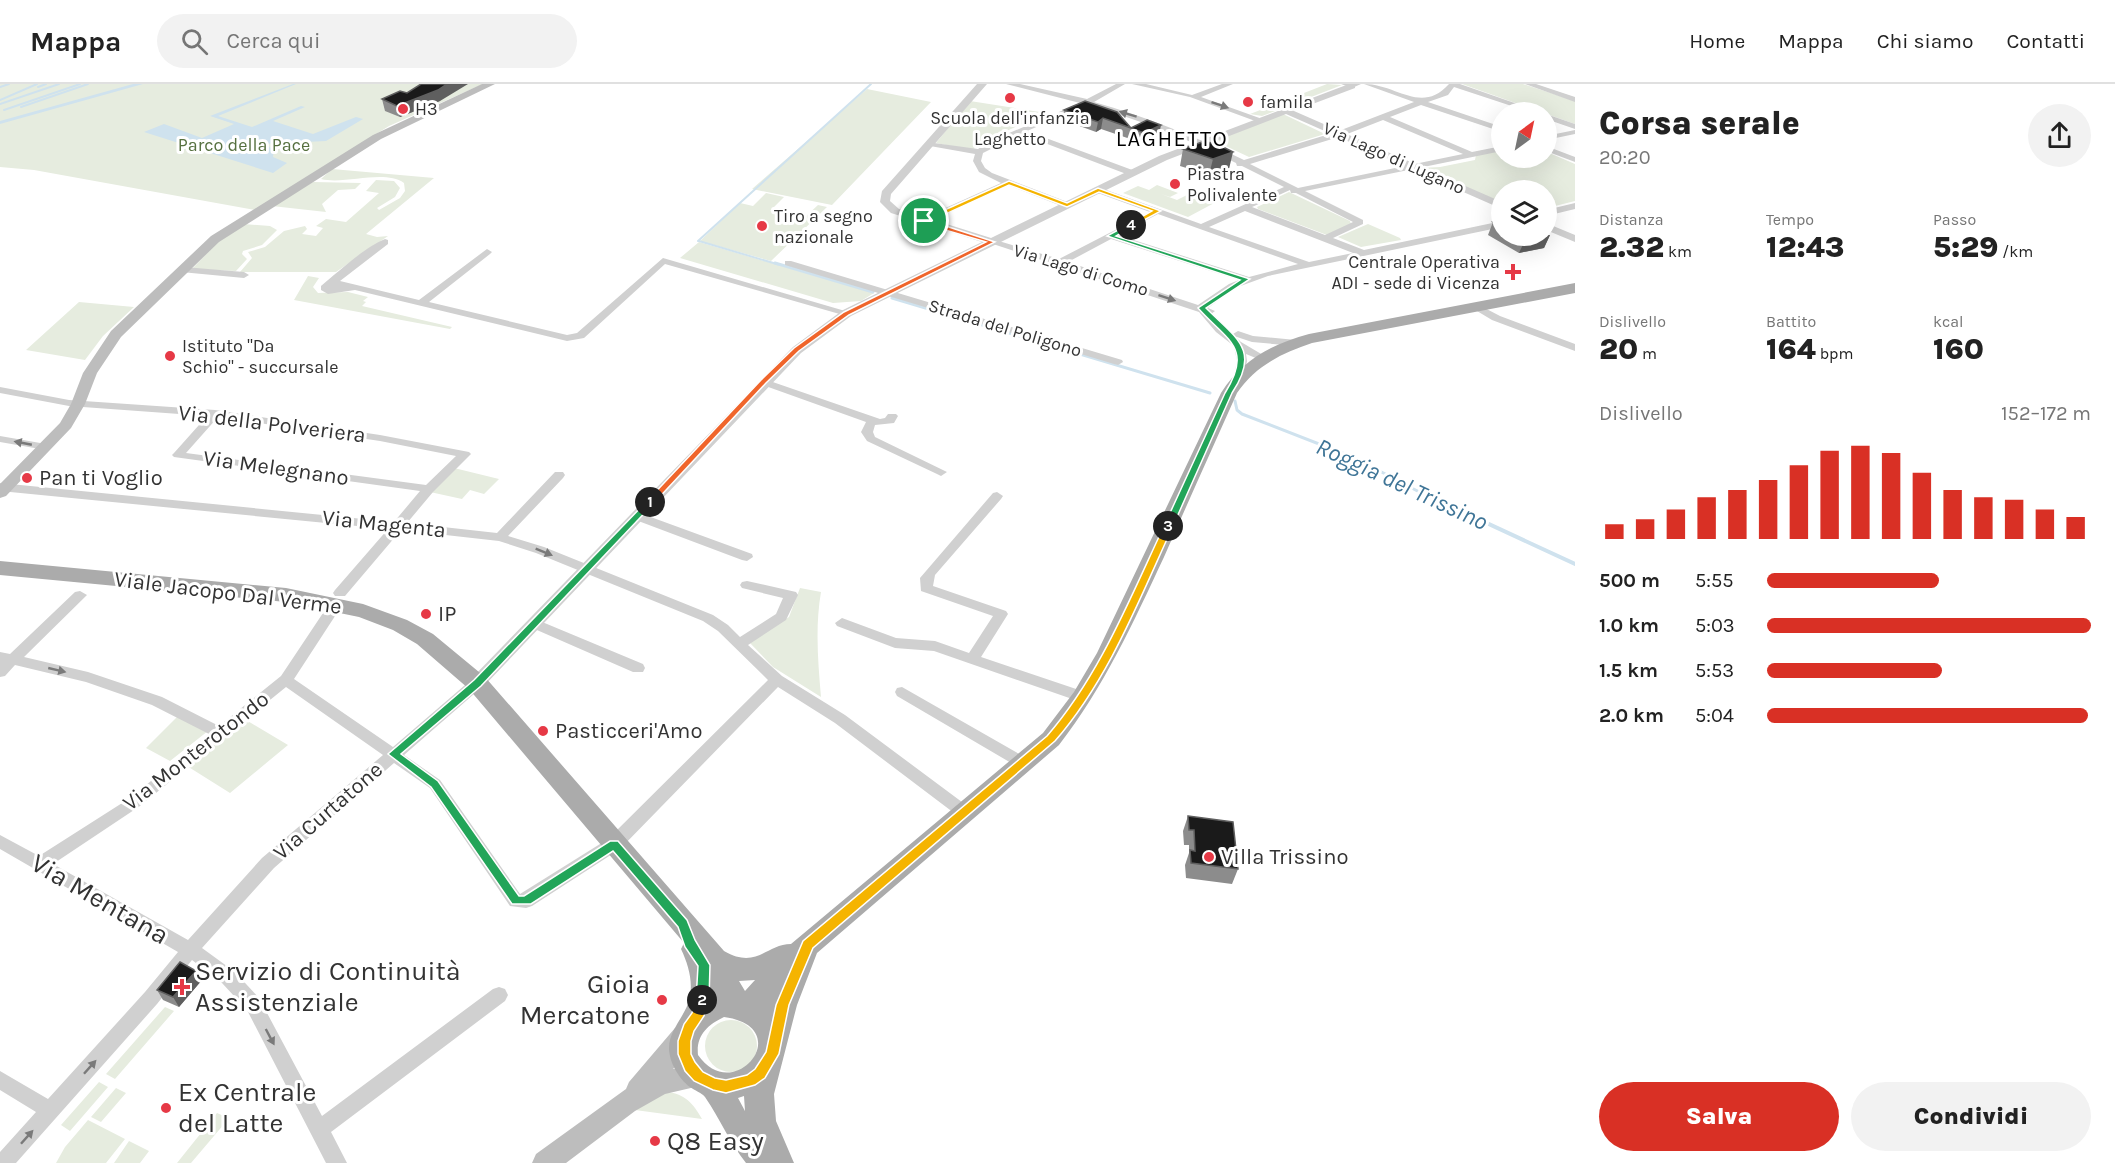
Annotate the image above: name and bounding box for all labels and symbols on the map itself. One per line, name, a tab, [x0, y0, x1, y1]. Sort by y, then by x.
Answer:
marker: Scuola dell'infanzia Laghetto	[1003, 91, 1017, 105]
place label: famila	[1260, 91, 1313, 113]
marker: famila	[1241, 95, 1255, 109]
place label: H3	[415, 98, 438, 120]
one-way arrow	[1211, 101, 1229, 111]
marker: H3	[396, 102, 410, 116]
north arrow	[1491, 102, 1557, 168]
place label: Scuola dell'infanzia Laghetto	[930, 107, 1090, 150]
one-way arrow	[1118, 109, 1136, 118]
street label: Via Lago di Lugano	[1320, 117, 1468, 199]
district label: LAGHETTO	[1116, 126, 1228, 152]
park label: Parco della Pace	[178, 134, 310, 156]
place label: Piastra Polivalente	[1187, 163, 1277, 206]
marker: Piastra Polivalente	[1168, 177, 1182, 191]
pin	[898, 195, 949, 246]
place label: Tiro a segno nazionale	[774, 205, 873, 248]
pin: 4	[1116, 210, 1146, 240]
marker: Tiro a segno nazionale	[755, 219, 769, 233]
street label: Via Lago di Como	[1011, 239, 1151, 301]
place label: Centrale Operativa ADI - sede di Vicenza	[1331, 251, 1500, 294]
marker: Centrale Operativa ADI - sede di Vicenza	[1504, 263, 1522, 281]
one-way arrow	[1159, 293, 1177, 303]
street label: Strada del Poligono	[926, 294, 1084, 362]
place label: Istituto "Da Schio" - succursale	[182, 335, 339, 378]
marker: Istituto "Da Schio" - succursale	[163, 349, 177, 363]
street label: Via della Polveriera	[177, 400, 367, 448]
water label: Roggia del Trissino	[1312, 432, 1492, 536]
one-way arrow	[13, 438, 32, 447]
street label: Via Melegnano	[202, 445, 350, 491]
place label: Pan ti Voglio	[39, 465, 163, 491]
marker: Pan ti Voglio	[20, 471, 34, 485]
pin: 1	[635, 487, 665, 517]
street label: Via Magenta	[321, 505, 447, 543]
pin: 3	[1153, 511, 1183, 541]
one-way arrow	[535, 548, 553, 557]
street label: Viale Jacopo Dal Verme	[113, 566, 343, 620]
place label: IP	[438, 601, 456, 627]
marker: IP	[419, 607, 433, 621]
one-way arrow	[48, 666, 67, 675]
street label: Via Monterotondo	[118, 686, 274, 816]
place label: Pasticceri'Amo	[555, 718, 702, 744]
marker: Pasticceri'Amo	[536, 724, 550, 738]
street label: Via Curtatone	[268, 756, 388, 866]
place label: Villa Trissino	[1221, 844, 1348, 870]
street label: Via Mentana	[25, 847, 175, 951]
marker: Villa Trissino	[1202, 850, 1216, 864]
place label: Servizio di Continuità Assistenziale	[195, 955, 461, 1018]
place label: Gioia Mercatone	[520, 968, 650, 1031]
marker: Servizio di Continuità Assistenziale	[173, 978, 191, 996]
pin: 2	[687, 985, 717, 1015]
marker: Gioia Mercatone	[655, 993, 669, 1007]
one-way arrow	[265, 1029, 275, 1046]
one-way arrow	[83, 1060, 96, 1075]
place label: Ex Centrale del Latte	[178, 1076, 316, 1139]
marker: Ex Centrale del Latte	[159, 1101, 173, 1115]
place label: Q8 Easy	[667, 1125, 764, 1157]
one-way arrow	[20, 1129, 34, 1144]
marker: Q8 Easy	[648, 1134, 662, 1148]

